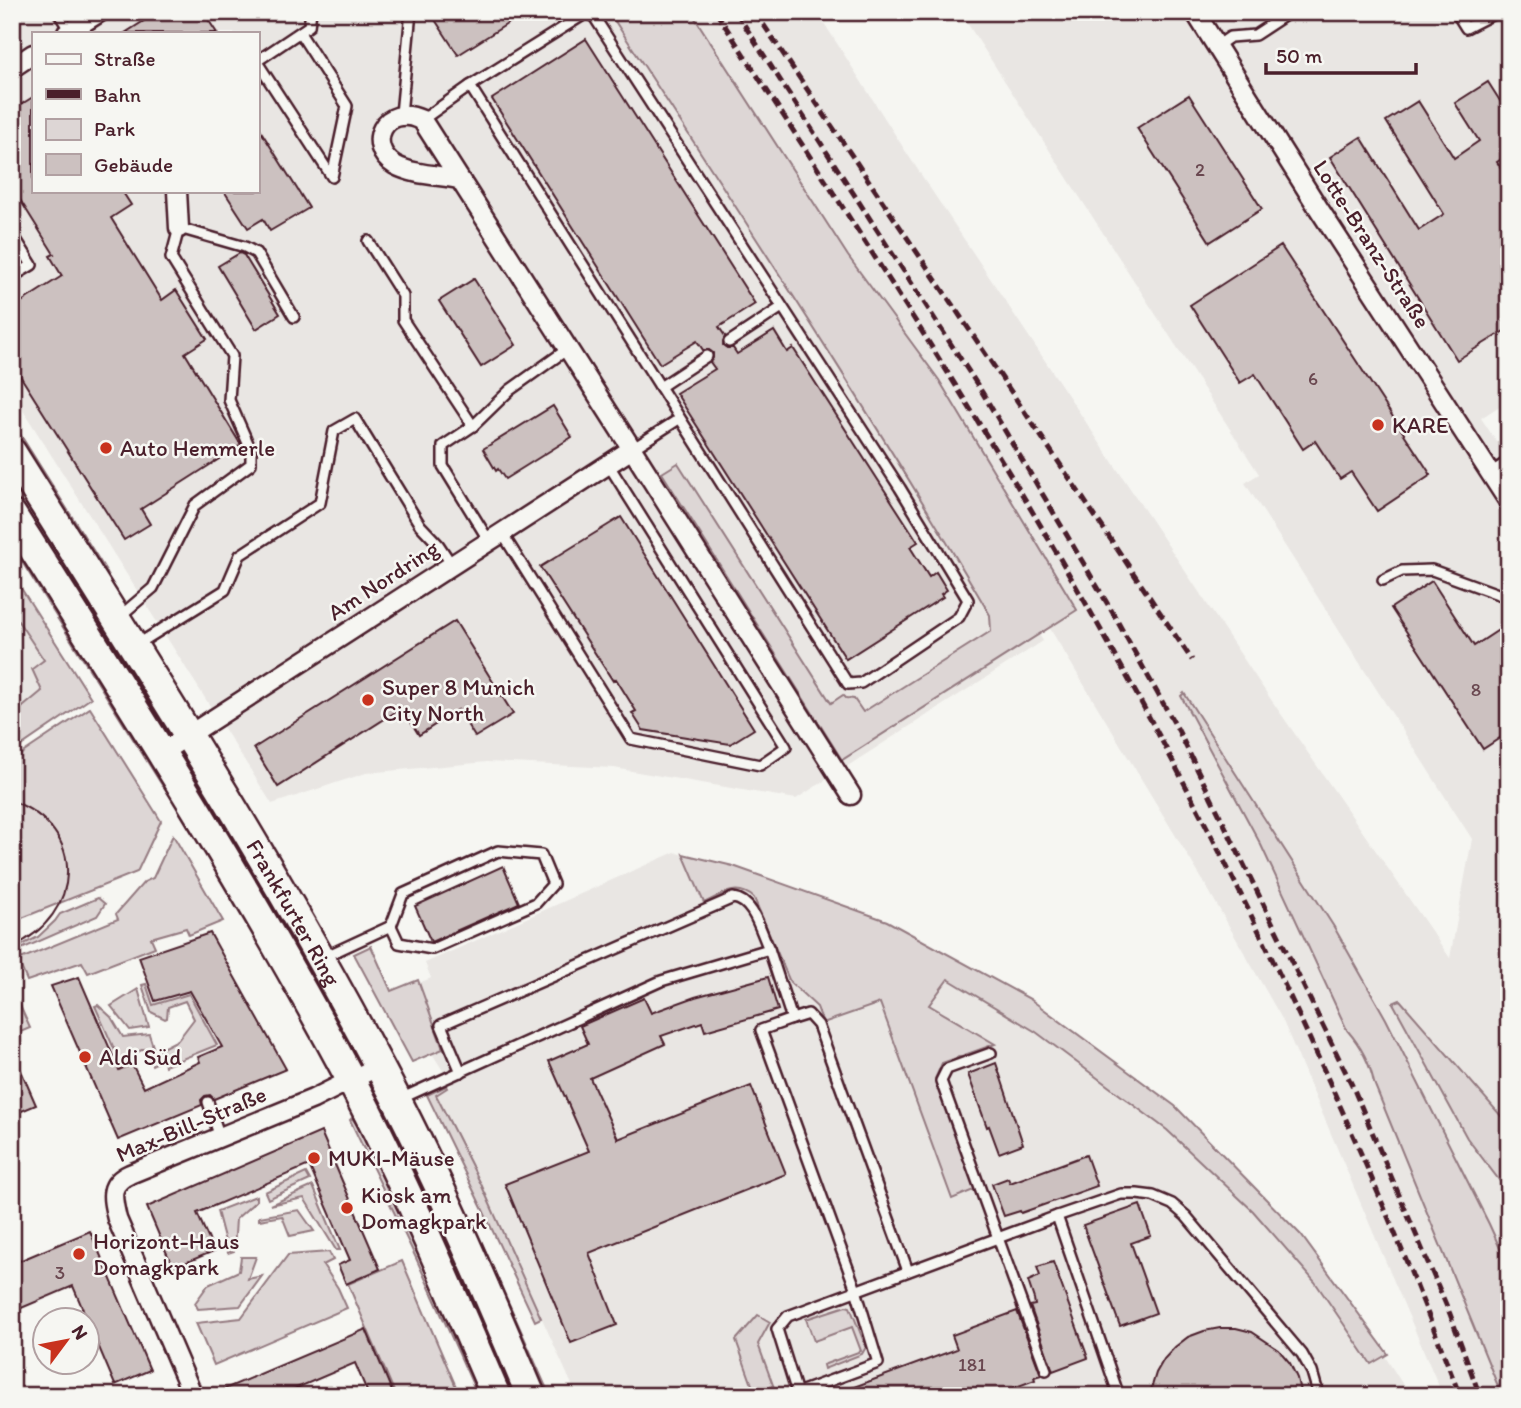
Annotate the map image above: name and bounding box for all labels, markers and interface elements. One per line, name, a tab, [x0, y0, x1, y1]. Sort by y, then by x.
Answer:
legend	[32, 32, 259, 192]
scale bar	[1266, 32, 1416, 76]
text: 50 m	[1276, 43, 1323, 68]
text: Straße	[94, 46, 155, 71]
text: Bahn	[94, 82, 141, 107]
text: Park	[94, 116, 136, 141]
text: Gebäude	[94, 152, 173, 177]
street label: Lotte-Branz-Straße	[1307, 155, 1437, 333]
house number: 2	[1195, 158, 1205, 181]
house number: 6	[1308, 367, 1318, 390]
place label: KARE	[1392, 411, 1449, 439]
marker: KARE	[1370, 417, 1386, 433]
place label: Auto Hemmerle	[120, 434, 275, 462]
marker: Auto Hemmerle	[98, 440, 114, 456]
street label: Am Nordring	[322, 534, 444, 626]
place label: Super 8 Munich City North	[382, 673, 535, 727]
house number: 8	[1471, 678, 1481, 701]
marker: Super 8 Munich City North	[360, 692, 376, 708]
street label: Frankfurter Ring	[240, 834, 347, 991]
place label: Aldi Süd	[99, 1043, 182, 1071]
marker: Aldi Süd	[77, 1049, 93, 1065]
street label: Max-Bill-Straße	[112, 1080, 270, 1168]
place label: MUKI-Mäuse	[328, 1144, 455, 1172]
marker: MUKI-Mäuse	[306, 1150, 322, 1166]
place label: Kiosk am Domagkpark	[361, 1181, 487, 1235]
marker: Kiosk am Domagkpark	[339, 1200, 355, 1216]
place label: Horizont-Haus Domagkpark	[93, 1227, 239, 1281]
marker: Horizont-Haus Domagkpark	[71, 1246, 87, 1262]
house number: 3	[55, 1261, 65, 1284]
north arrow	[32, 1306, 102, 1376]
text: N	[67, 1321, 93, 1344]
house number: 181	[958, 1353, 986, 1376]

